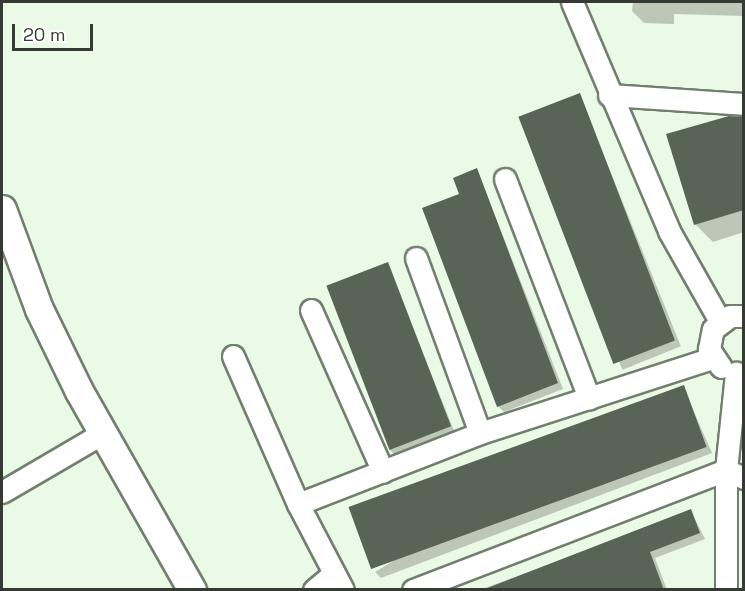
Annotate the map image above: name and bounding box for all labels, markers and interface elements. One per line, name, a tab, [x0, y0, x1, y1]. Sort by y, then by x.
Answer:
scale bar	[15, 12, 96, 50]
text: 20 m	[23, 23, 66, 46]

